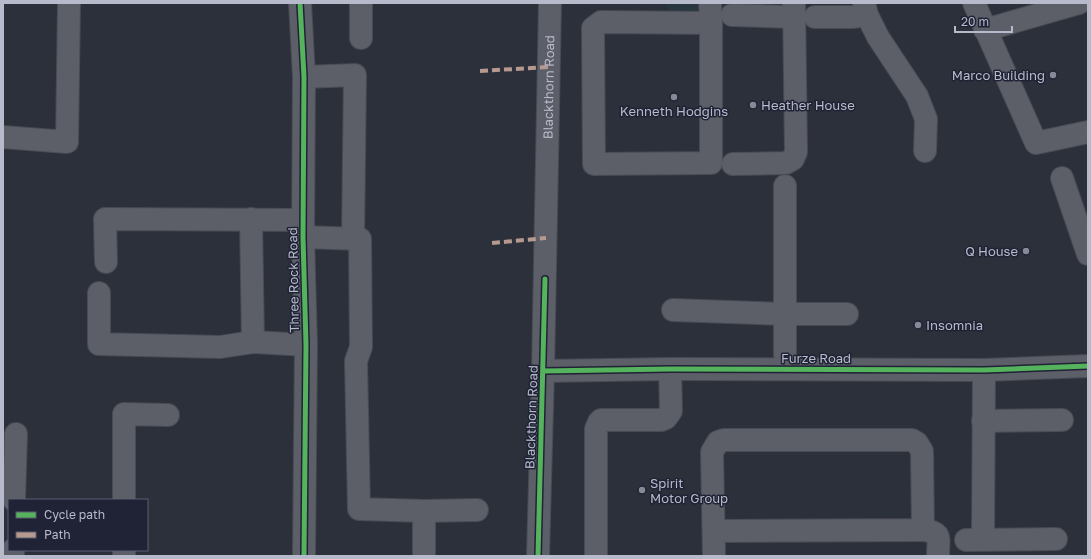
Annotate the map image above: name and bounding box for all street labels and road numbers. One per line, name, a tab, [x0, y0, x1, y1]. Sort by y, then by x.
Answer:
street label: Blackthorn Road	[539, 35, 557, 139]
street label: Three Rock Road	[284, 227, 302, 333]
street label: Furze Road	[781, 350, 851, 366]
street label: Blackthorn Road	[521, 365, 541, 469]

